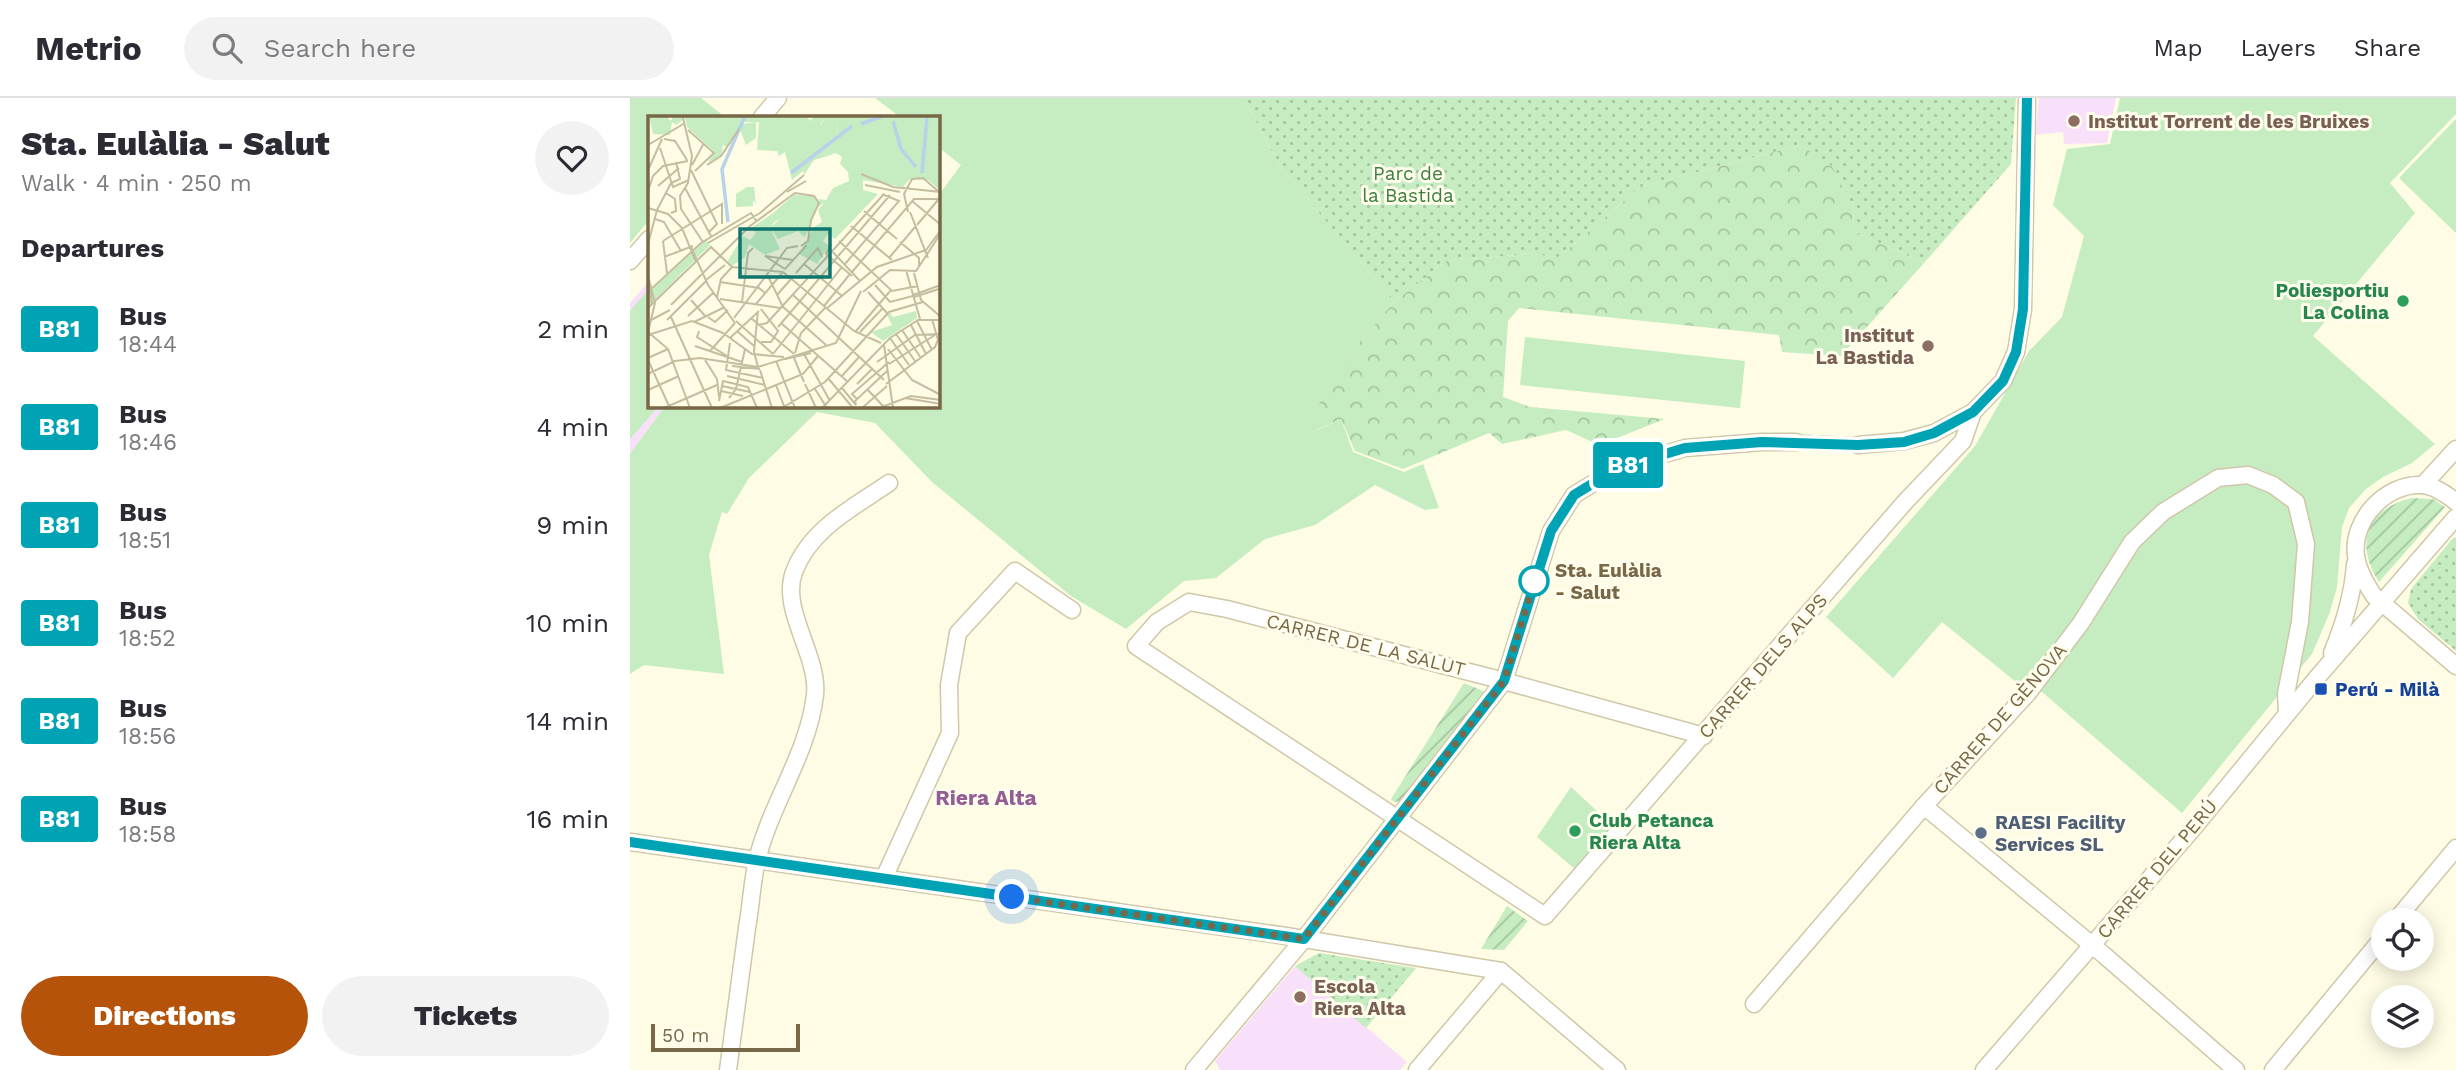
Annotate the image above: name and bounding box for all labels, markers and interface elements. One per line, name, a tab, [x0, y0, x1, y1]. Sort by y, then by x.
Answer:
search box	[184, 17, 674, 80]
text: Metrio	[35, 29, 142, 68]
icon: search	[208, 29, 246, 67]
text: Search here	[264, 33, 416, 63]
text: Map	[2154, 34, 2202, 62]
text: Layers	[2240, 34, 2316, 62]
text: Share	[2354, 34, 2421, 62]
place label: Institut Torrent de les Bruixes	[2088, 110, 2369, 133]
marker: Institut Torrent de les Bruixes	[2066, 113, 2082, 129]
inset map	[648, 116, 940, 408]
button: heart	[535, 121, 609, 195]
text: Sta. Eulàlia - Salut	[21, 124, 330, 163]
park label: Parc de la Bastida	[1362, 162, 1454, 207]
text: Walk · 4 min · 250 m	[21, 170, 252, 197]
text: Departures	[21, 233, 164, 263]
place label: Poliesportiu La Colina	[2276, 279, 2389, 324]
marker: Poliesportiu La Colina	[2395, 293, 2411, 309]
text: Bus	[119, 301, 167, 331]
text: 2 min	[537, 314, 609, 344]
text: B81	[39, 315, 80, 343]
place label: Institut La Bastida	[1815, 324, 1915, 369]
text: 18:44	[119, 331, 177, 358]
marker: Institut La Bastida	[1920, 338, 1936, 354]
text: Bus	[119, 399, 167, 429]
text: 4 min	[536, 412, 609, 442]
text: B81	[39, 413, 80, 441]
text: 18:46	[119, 429, 177, 456]
line badge: B81	[1588, 442, 1668, 488]
text: B81	[1607, 451, 1649, 479]
text: Bus	[119, 497, 167, 527]
text: 9 min	[536, 510, 609, 540]
text: B81	[39, 511, 80, 539]
text: 18:51	[119, 527, 171, 554]
place label: Sta. Eulàlia - Salut	[1555, 559, 1662, 604]
marker: Sta. Eulàlia - Salut	[1519, 566, 1549, 596]
street label: CARRER DELS ALPS	[1694, 589, 1832, 743]
text: Bus	[119, 595, 167, 625]
text: 10 min	[526, 608, 609, 638]
text: B81	[39, 609, 80, 637]
street label: CARRER DE LA SALUT	[1264, 609, 1468, 681]
text: 18:52	[119, 625, 176, 652]
street label: CARRER DE GÈNOVA	[1928, 639, 2072, 799]
place label: Perú - Milà	[2335, 678, 2439, 701]
marker: Perú - Milà	[2313, 681, 2329, 697]
text: Bus	[119, 693, 167, 723]
text: 14 min	[526, 706, 609, 736]
text: B81	[39, 707, 80, 735]
text: 18:56	[119, 723, 176, 750]
district label: Riera Alta	[935, 785, 1038, 810]
text: Bus	[119, 791, 167, 821]
street label: CARRER DEL PERÚ	[2092, 795, 2222, 943]
text: 16 min	[526, 804, 609, 834]
text: B81	[39, 805, 80, 833]
place label: Club Petanca Riera Alta	[1589, 809, 1714, 854]
place label: RAESI Facility Services SL	[1995, 811, 2126, 856]
text: 18:58	[119, 821, 177, 848]
marker: Club Petanca Riera Alta	[1567, 823, 1583, 839]
marker: RAESI Facility Services SL	[1973, 825, 1989, 841]
your location	[994, 879, 1029, 914]
map controls	[2371, 908, 2434, 1048]
button: locate	[2371, 908, 2434, 971]
place label: Escola Riera Alta	[1314, 975, 1406, 1020]
button: Directions	[21, 976, 308, 1056]
button: Tickets	[322, 976, 609, 1056]
button: layers	[2371, 985, 2434, 1048]
marker: Escola Riera Alta	[1292, 989, 1308, 1005]
scale bar	[651, 1021, 800, 1053]
text: 50 m	[662, 1024, 709, 1047]

